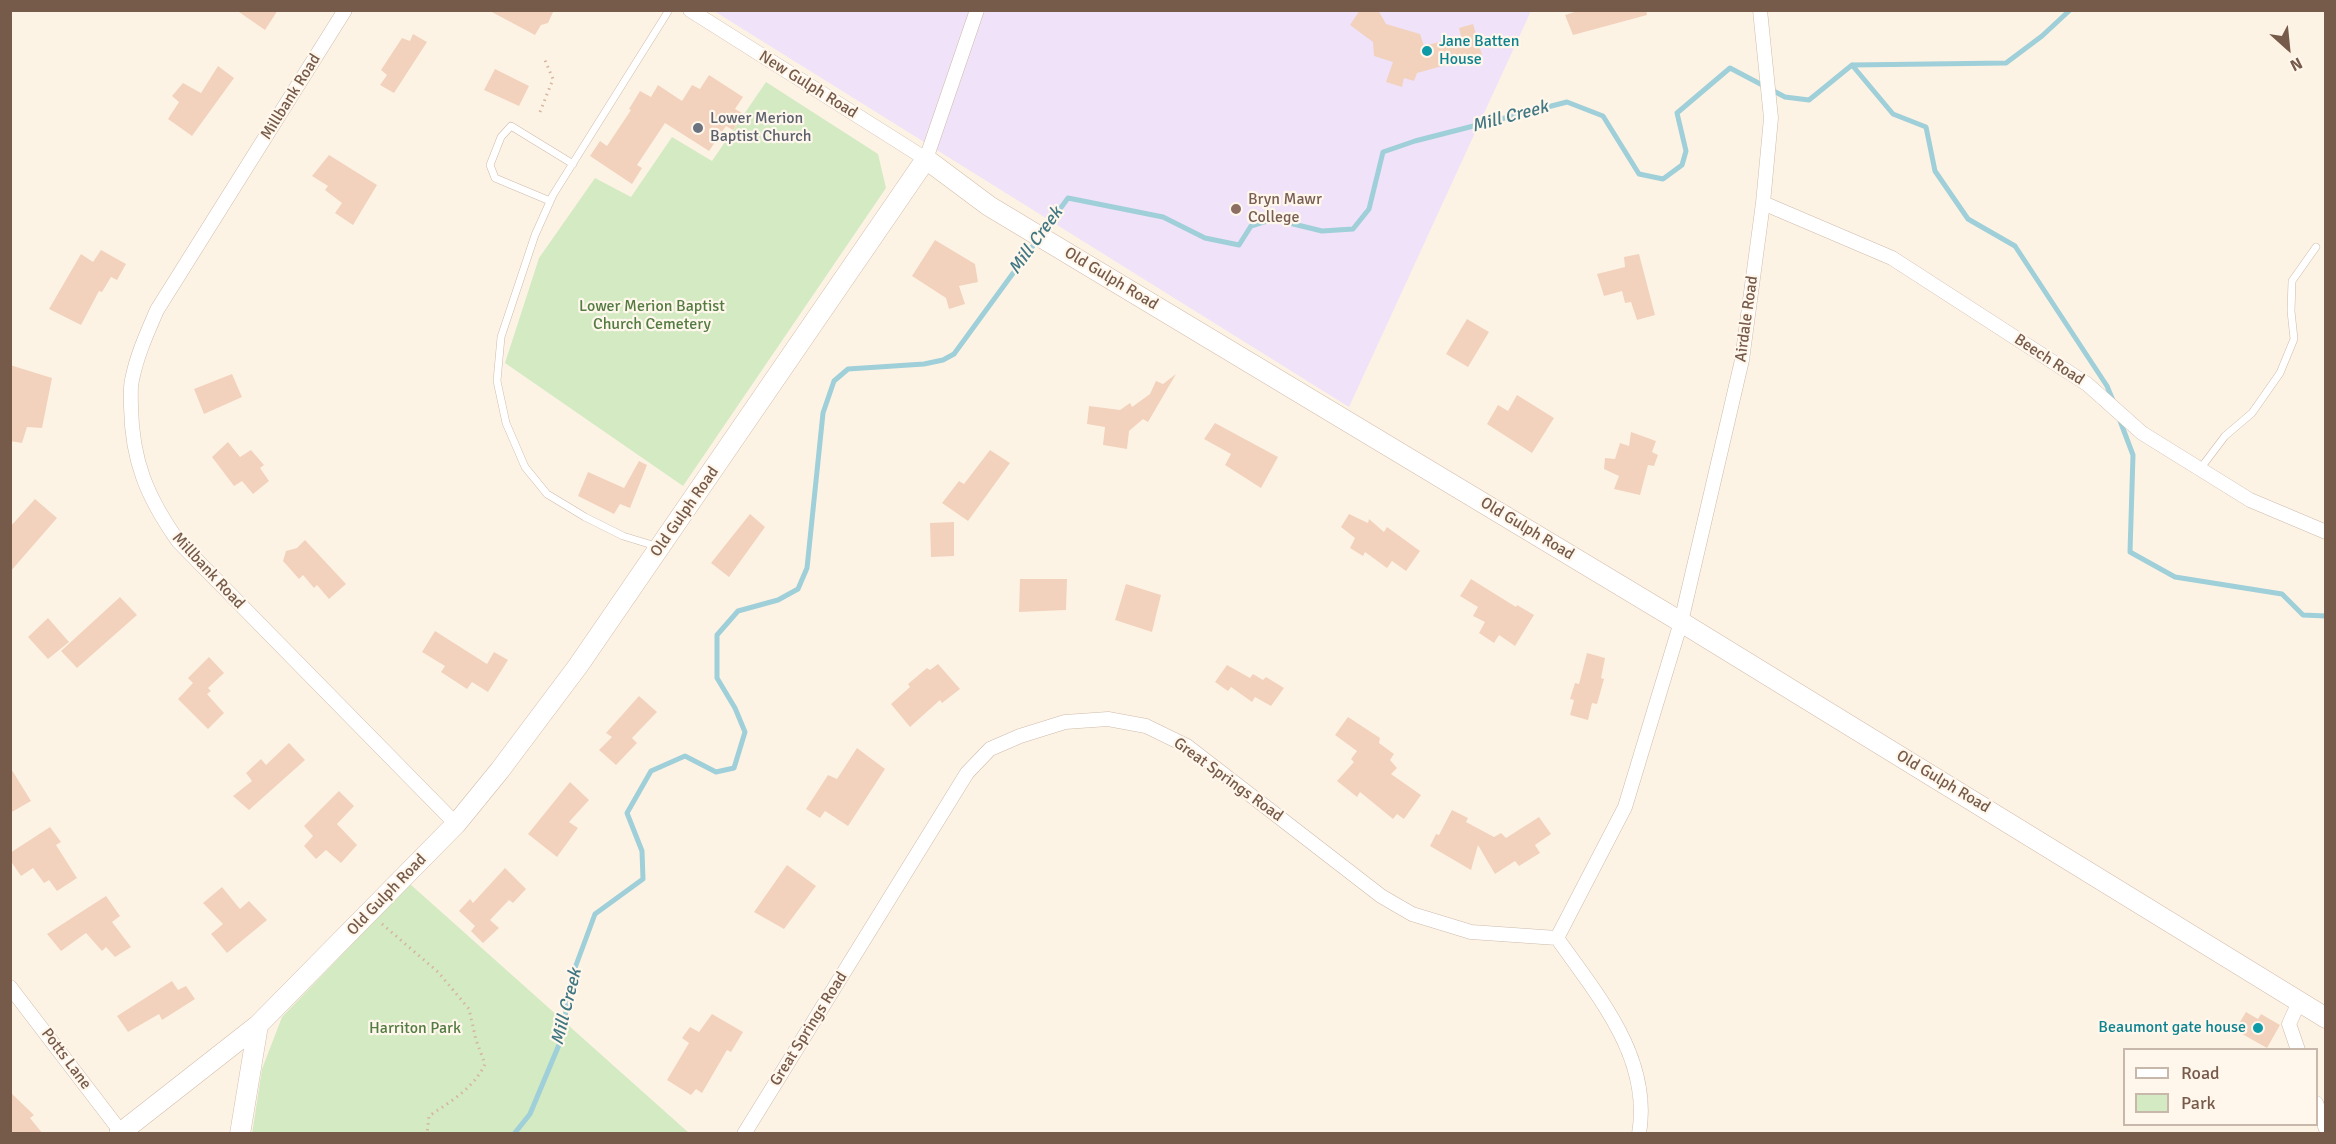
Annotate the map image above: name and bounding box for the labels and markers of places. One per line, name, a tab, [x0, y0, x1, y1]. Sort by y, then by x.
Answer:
place label: Jane Batten House	[1439, 32, 1520, 70]
marker: Jane Batten House	[1420, 44, 1434, 58]
place label: Lower Merion Baptist Church	[710, 109, 811, 147]
marker: Lower Merion Baptist Church	[691, 121, 705, 135]
place label: Bryn Mawr College	[1248, 190, 1322, 228]
marker: Bryn Mawr College	[1229, 202, 1243, 216]
place label: Beaumont gate house	[2098, 1018, 2246, 1038]
marker: Beaumont gate house	[2251, 1021, 2265, 1035]

